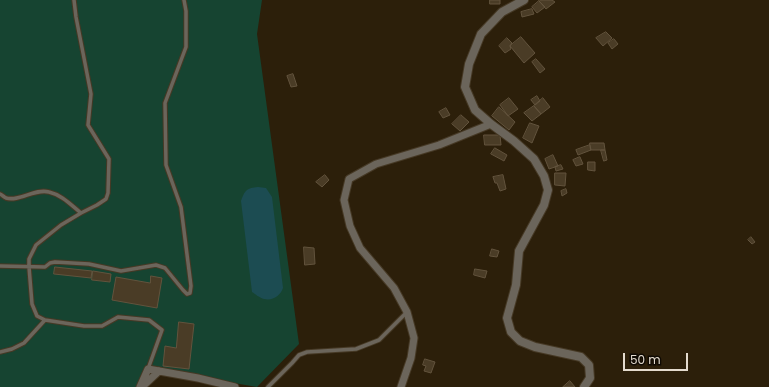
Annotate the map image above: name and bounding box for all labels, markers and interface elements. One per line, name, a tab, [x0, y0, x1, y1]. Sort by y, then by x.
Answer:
scale bar	[625, 345, 690, 371]
text: 50 m	[630, 351, 661, 368]

